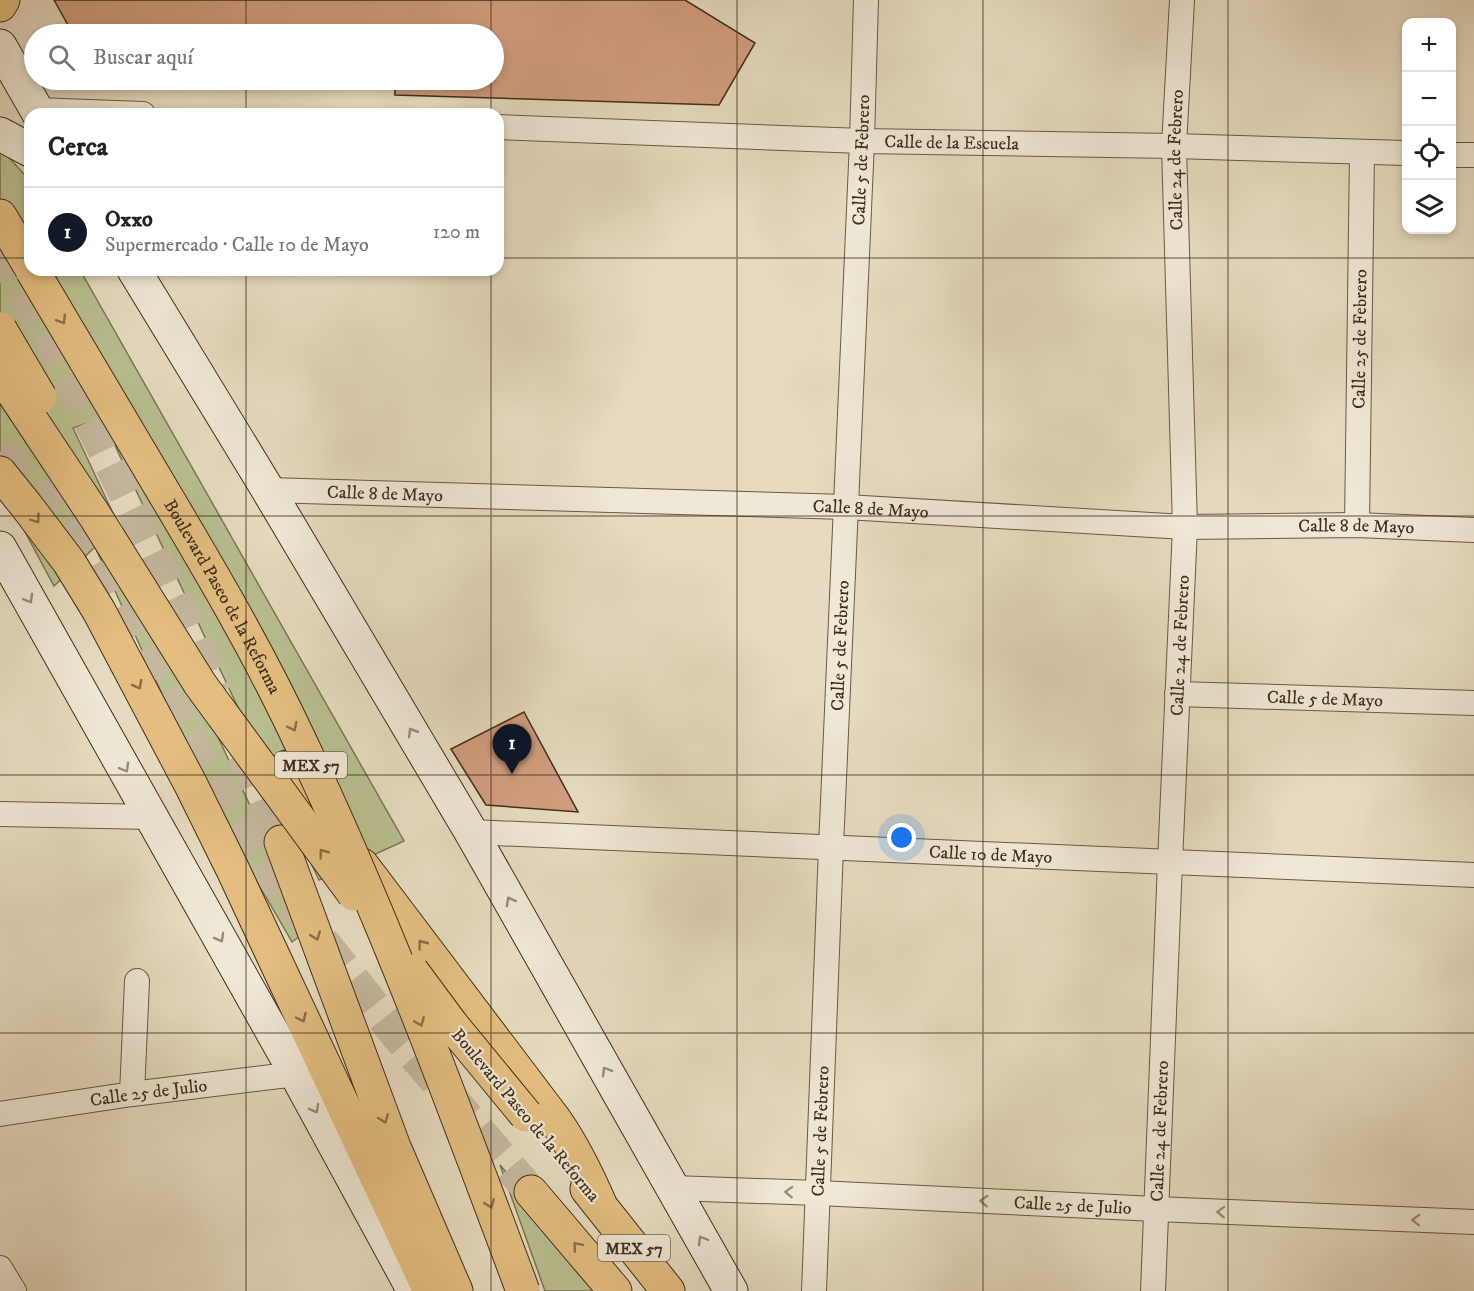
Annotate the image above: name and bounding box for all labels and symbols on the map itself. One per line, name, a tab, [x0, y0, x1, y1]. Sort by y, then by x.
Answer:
street label: Calle 24 de Febrero	[1164, 89, 1189, 231]
street label: Calle 5 de Febrero	[848, 94, 875, 226]
street label: Calle de la Escuela	[884, 131, 1020, 156]
street label: Calle 25 de Febrero	[1349, 269, 1372, 409]
one-way arrow	[55, 314, 66, 324]
street label: Calle 8 de Mayo	[327, 482, 444, 507]
street label: Boulevard Paseo de la Reforma	[158, 496, 285, 698]
street label: Calle 8 de Mayo	[812, 496, 930, 524]
one-way arrow	[29, 512, 40, 523]
street label: Calle 8 de Mayo	[1298, 515, 1415, 539]
street label: Calle 24 de Febrero	[1167, 574, 1195, 717]
street label: Calle 5 de Febrero	[827, 579, 855, 711]
one-way arrow	[22, 593, 33, 603]
one-way arrow	[131, 679, 142, 689]
street label: Calle 5 de Mayo	[1267, 687, 1383, 712]
one-way arrow	[286, 721, 297, 732]
pin: 1	[492, 724, 532, 774]
one-way arrow	[408, 728, 419, 738]
road number: MEX 57	[275, 752, 347, 778]
one-way arrow	[118, 762, 129, 773]
your location	[887, 823, 916, 852]
street label: Calle 10 de Mayo	[928, 842, 1053, 869]
one-way arrow	[319, 849, 330, 860]
one-way arrow	[506, 897, 517, 907]
one-way arrow	[308, 930, 321, 941]
one-way arrow	[213, 932, 225, 943]
one-way arrow	[419, 940, 430, 951]
one-way arrow	[294, 1011, 306, 1022]
one-way arrow	[413, 1016, 425, 1027]
street label: Boulevard Paseo de la Reforma	[446, 1024, 604, 1207]
street label: Calle 24 de Febrero	[1147, 1060, 1174, 1202]
street label: Calle 5 de Febrero	[808, 1065, 835, 1197]
one-way arrow	[602, 1066, 613, 1077]
street label: Calle 25 de Julio	[89, 1075, 209, 1112]
one-way arrow	[308, 1103, 319, 1113]
one-way arrow	[376, 1113, 389, 1124]
one-way arrow	[785, 1186, 794, 1199]
street label: Calle 25 de Julio	[1013, 1192, 1132, 1220]
one-way arrow	[979, 1195, 988, 1208]
one-way arrow	[483, 1198, 496, 1209]
one-way arrow	[1216, 1206, 1225, 1218]
one-way arrow	[1411, 1213, 1420, 1226]
road number: MEX 57	[598, 1235, 670, 1261]
one-way arrow	[698, 1236, 709, 1246]
one-way arrow	[573, 1242, 584, 1253]

